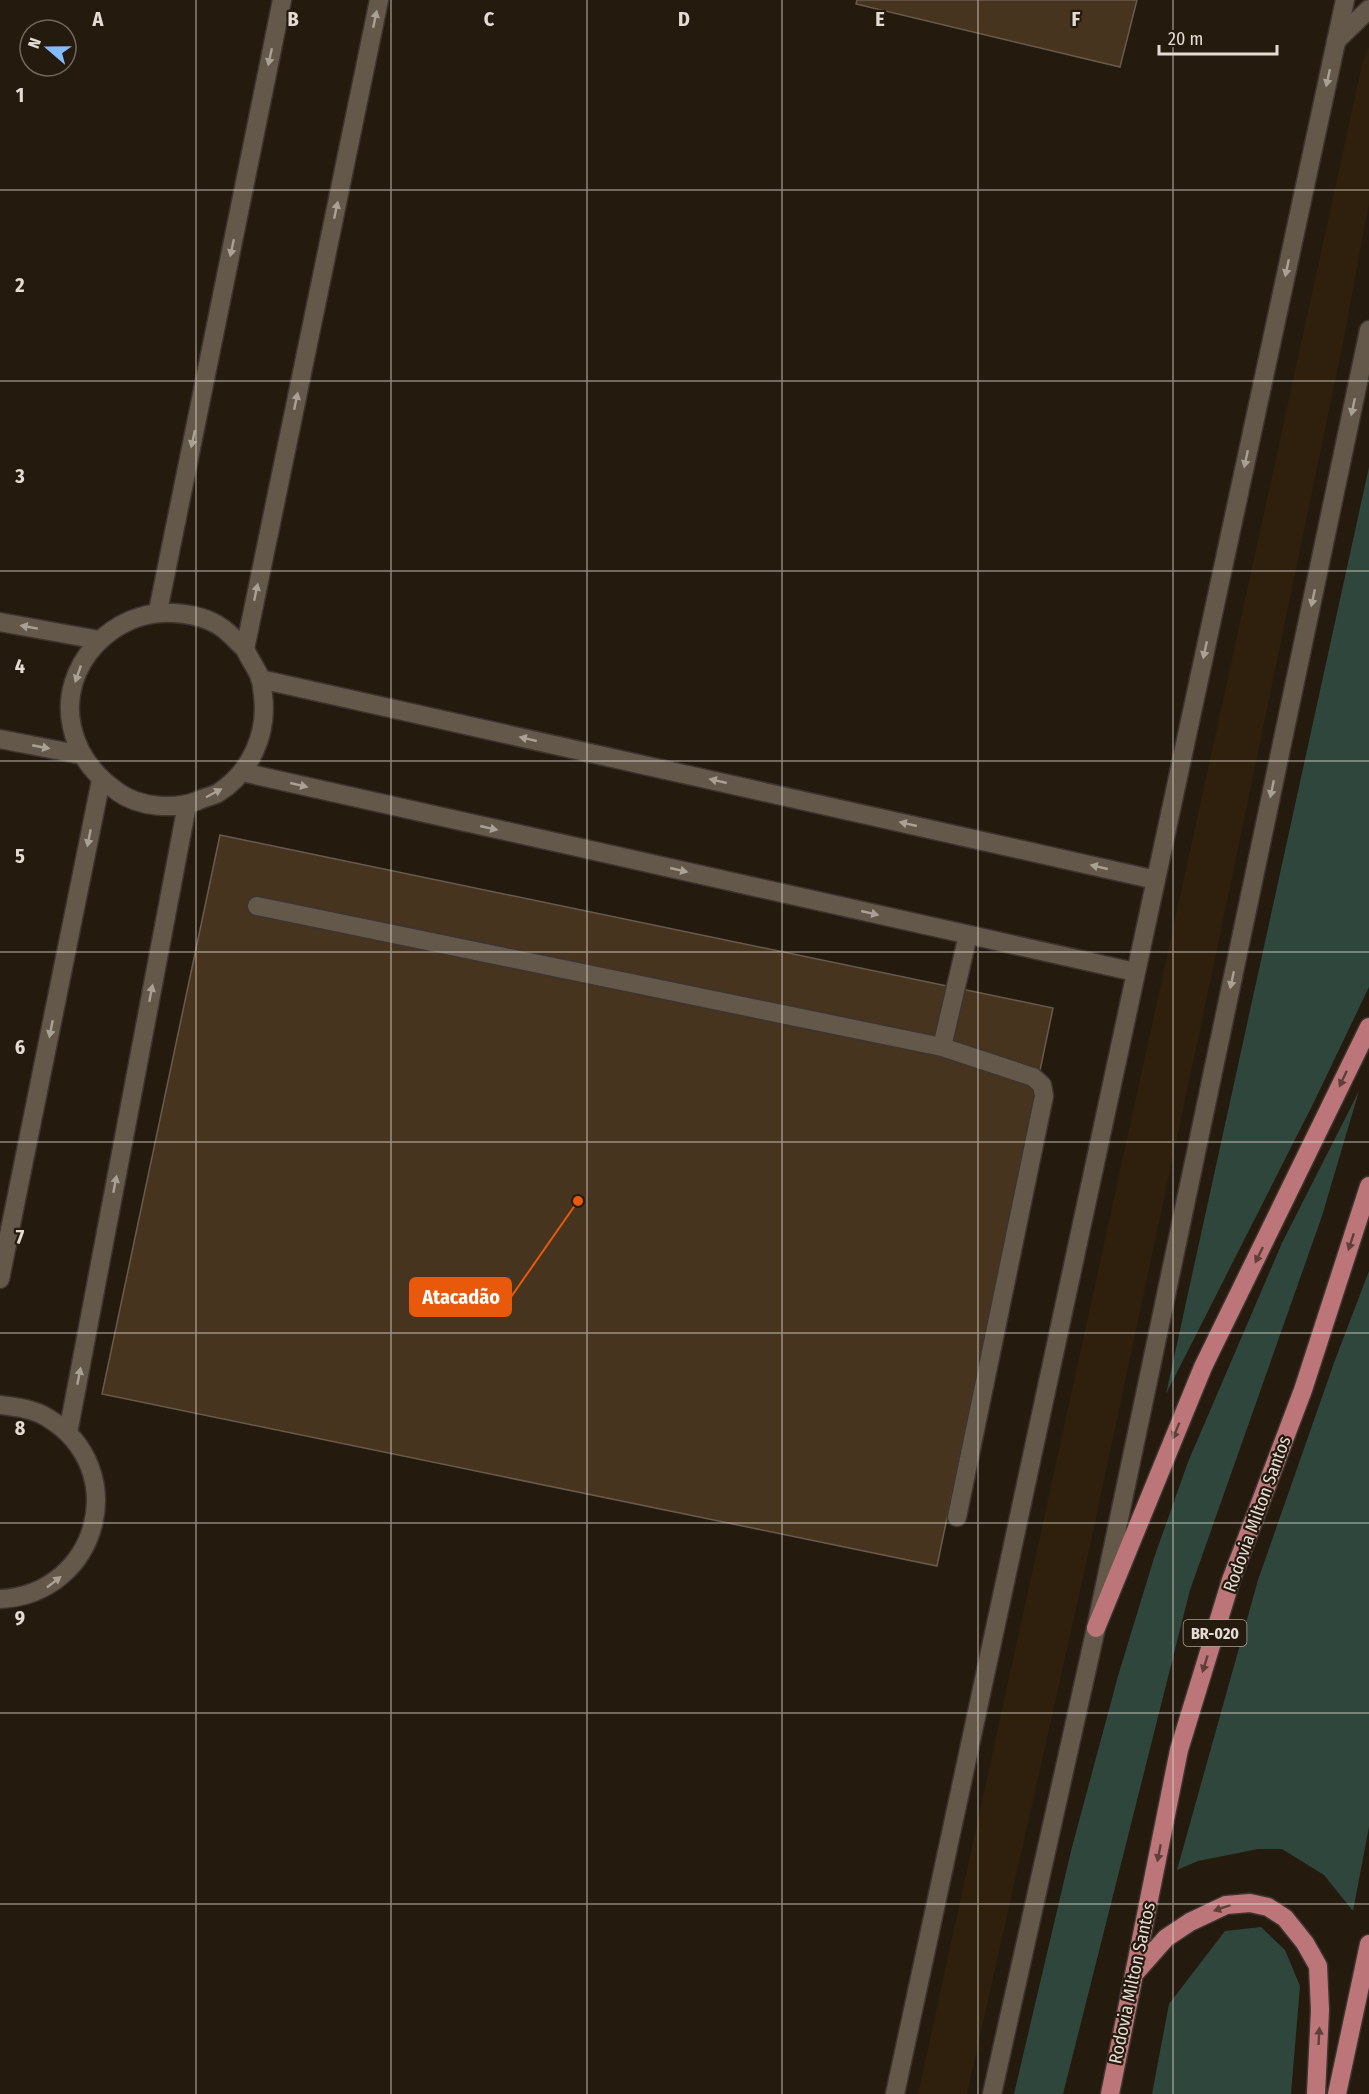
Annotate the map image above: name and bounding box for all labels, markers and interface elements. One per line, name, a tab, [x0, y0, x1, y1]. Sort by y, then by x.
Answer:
text: A	[92, 7, 105, 31]
text: B	[287, 7, 299, 31]
text: C	[484, 7, 495, 31]
text: D	[678, 7, 690, 31]
text: E	[875, 7, 885, 31]
text: F	[1072, 7, 1081, 31]
one-way arrow	[371, 9, 380, 28]
north arrow	[18, 18, 78, 78]
scale bar	[1159, 18, 1278, 56]
text: 20 m	[1168, 28, 1203, 50]
text: N	[24, 35, 45, 51]
one-way arrow	[265, 48, 275, 67]
one-way arrow	[1323, 68, 1333, 87]
text: 1	[16, 83, 24, 107]
one-way arrow	[331, 201, 341, 219]
one-way arrow	[226, 239, 236, 258]
one-way arrow	[1282, 259, 1292, 278]
text: 2	[14, 273, 25, 297]
one-way arrow	[292, 391, 301, 410]
one-way arrow	[1347, 398, 1357, 417]
one-way arrow	[187, 430, 197, 449]
one-way arrow	[1241, 450, 1250, 469]
text: 3	[14, 464, 25, 488]
one-way arrow	[252, 583, 262, 601]
one-way arrow	[1307, 589, 1317, 608]
one-way arrow	[19, 623, 38, 632]
one-way arrow	[1200, 640, 1209, 659]
text: 4	[15, 654, 25, 678]
one-way arrow	[73, 665, 82, 683]
one-way arrow	[519, 733, 537, 743]
one-way arrow	[32, 743, 51, 752]
one-way arrow	[709, 776, 727, 786]
one-way arrow	[1267, 780, 1277, 798]
one-way arrow	[290, 781, 309, 790]
one-way arrow	[206, 788, 223, 798]
one-way arrow	[899, 819, 918, 828]
one-way arrow	[480, 823, 498, 833]
one-way arrow	[84, 828, 93, 847]
text: 5	[15, 844, 25, 868]
one-way arrow	[1089, 862, 1108, 871]
one-way arrow	[670, 866, 689, 875]
one-way arrow	[861, 908, 879, 918]
one-way arrow	[1227, 971, 1236, 990]
one-way arrow	[147, 983, 156, 1002]
one-way arrow	[46, 1019, 55, 1038]
text: 6	[15, 1035, 25, 1059]
one-way arrow	[1339, 1070, 1349, 1088]
one-way arrow	[111, 1175, 120, 1194]
text: 7	[16, 1225, 25, 1249]
one-way arrow	[1346, 1233, 1355, 1251]
one-way arrow	[1254, 1246, 1263, 1263]
callout: Atacadão	[410, 1278, 511, 1316]
text: Atacadão	[421, 1285, 500, 1309]
one-way arrow	[75, 1366, 84, 1385]
text: 8	[15, 1416, 26, 1440]
one-way arrow	[1171, 1423, 1181, 1441]
street label: Rodovia Milton Santos	[1219, 1433, 1296, 1595]
one-way arrow	[47, 1576, 62, 1588]
text: 9	[15, 1606, 25, 1630]
road number: BR-020	[1184, 1620, 1246, 1646]
one-way arrow	[1200, 1655, 1209, 1673]
one-way arrow	[1153, 1844, 1163, 1862]
street label: Rodovia Milton Santos	[1104, 1900, 1160, 2066]
one-way arrow	[1213, 1903, 1231, 1913]
one-way arrow	[1314, 2026, 1323, 2045]

